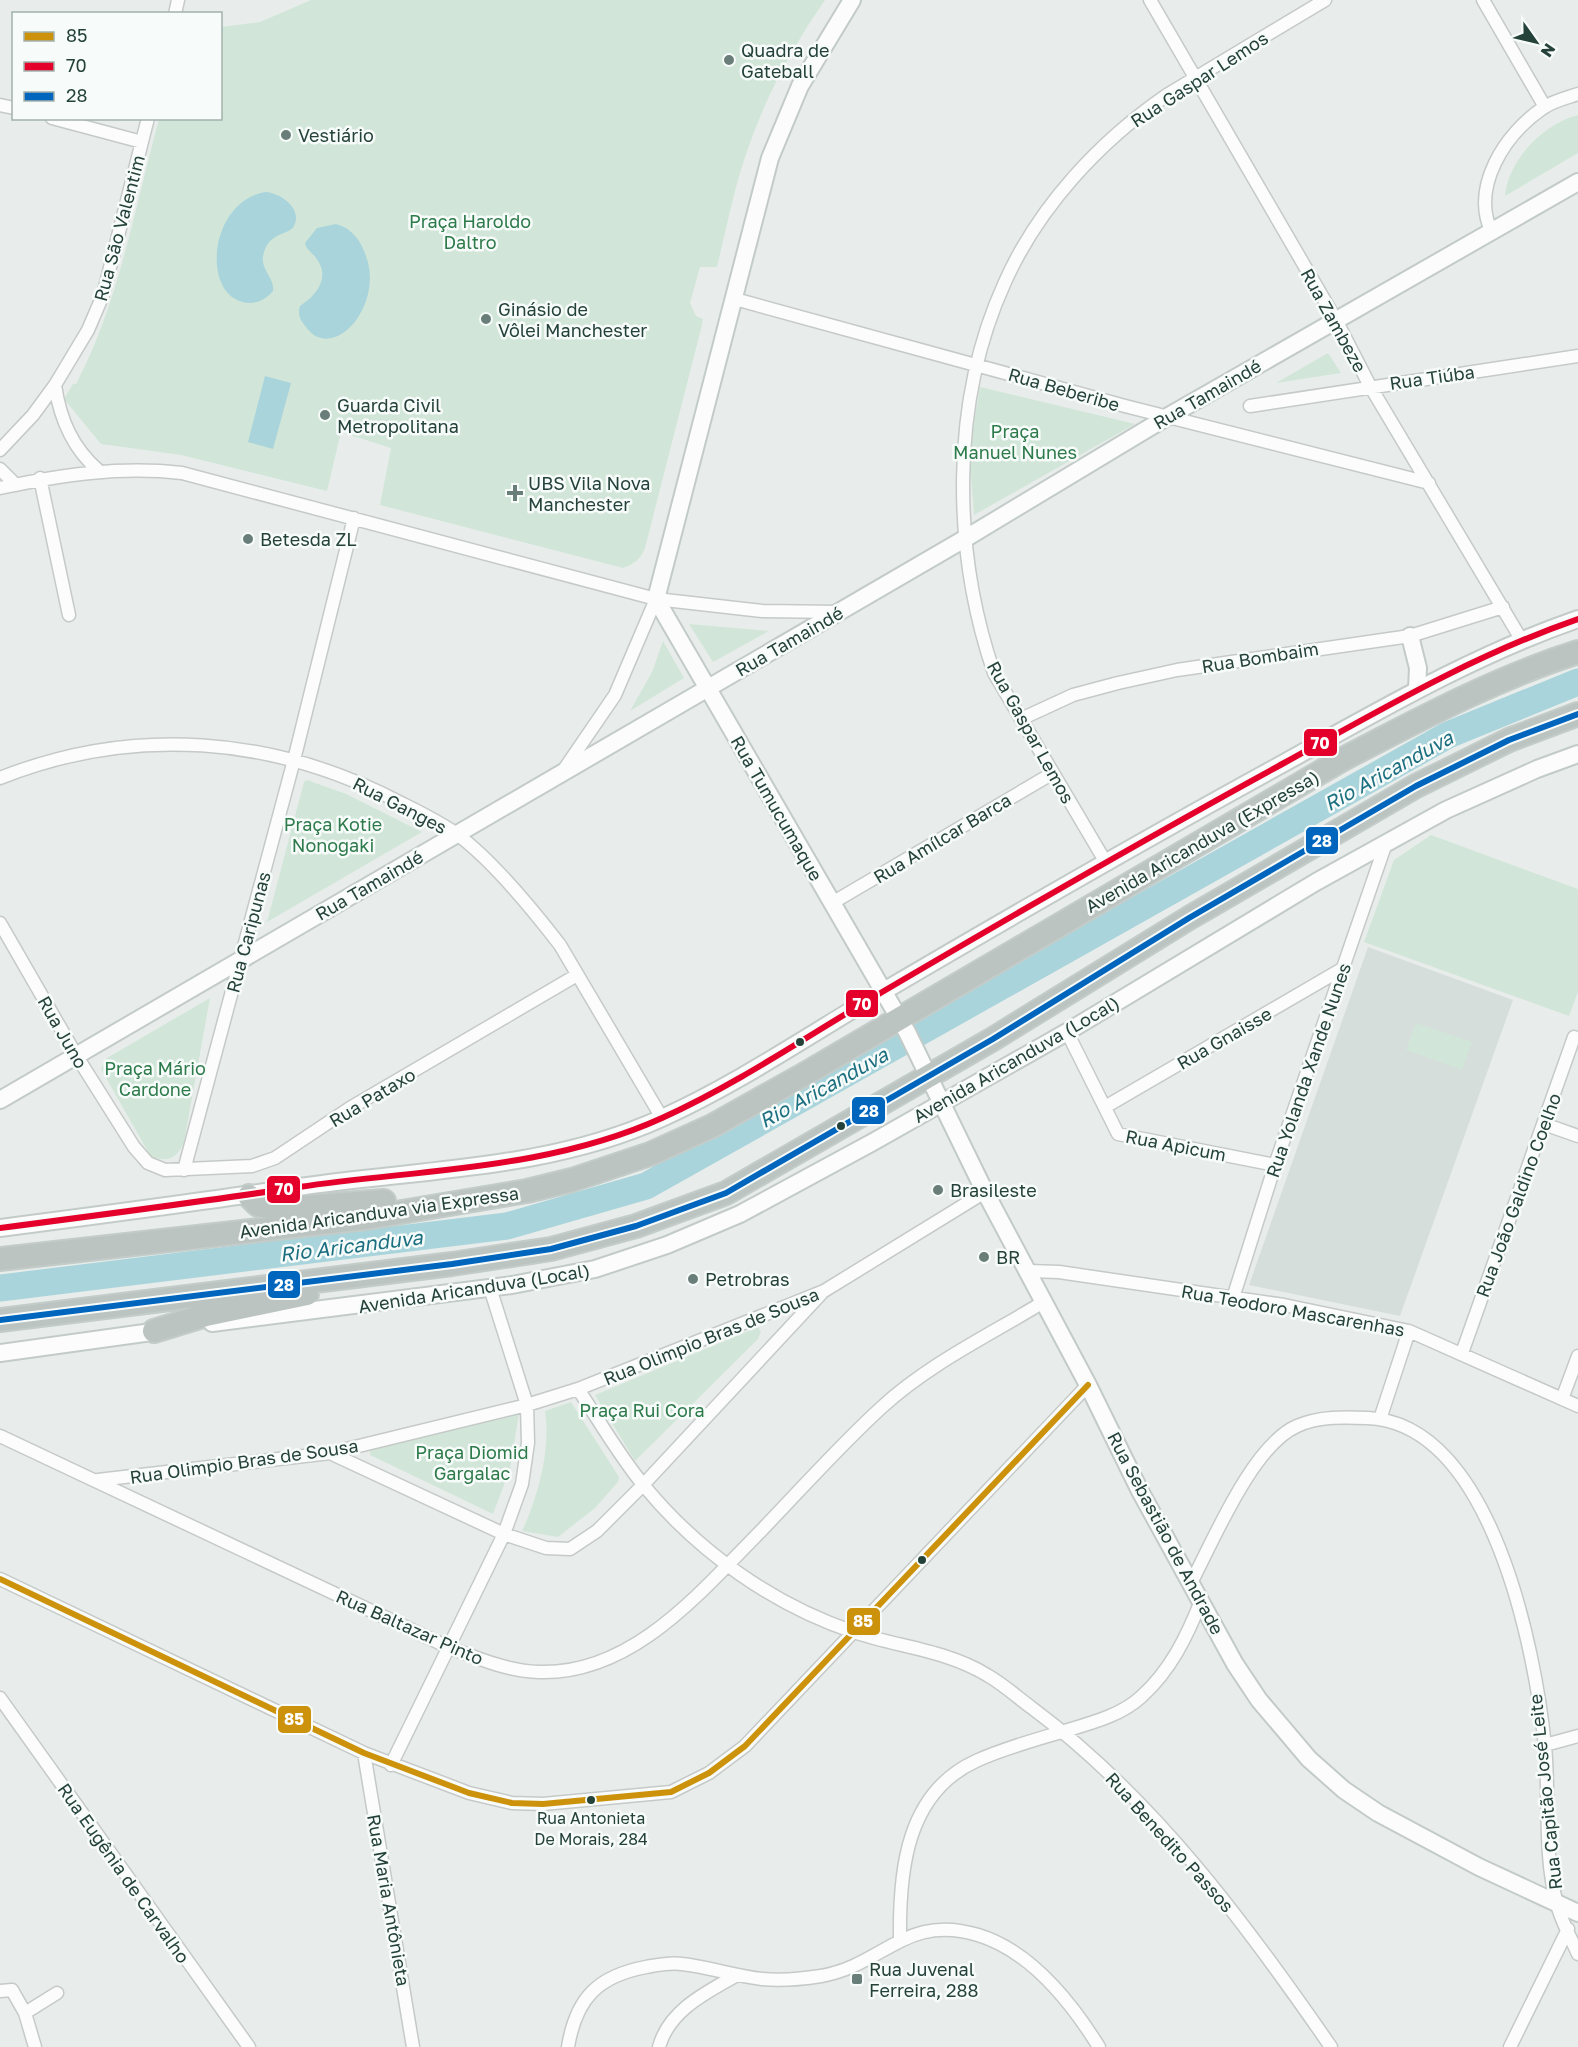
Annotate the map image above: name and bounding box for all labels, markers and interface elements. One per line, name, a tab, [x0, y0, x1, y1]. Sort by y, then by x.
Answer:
legend	[12, 12, 222, 120]
north arrow	[1506, 12, 1566, 72]
text: 85	[66, 24, 87, 46]
street label: Rua Gaspar Lemos	[1126, 26, 1272, 132]
place label: Quadra de Gateball	[741, 39, 829, 82]
text: N	[1537, 40, 1560, 61]
marker: Quadra de Gateball	[722, 53, 736, 67]
text: 70	[66, 54, 87, 76]
text: 28	[66, 84, 87, 106]
place label: Vestiário	[298, 124, 374, 146]
marker: Vestiário	[279, 128, 293, 142]
street label: Rua São Valentim	[89, 152, 149, 304]
park label: Praça Haroldo Daltro	[409, 210, 531, 253]
street label: Rua Zambeze	[1296, 264, 1372, 376]
place label: Ginásio de Vôlei Manchester	[498, 298, 647, 341]
marker: Ginásio de Vôlei Manchester	[479, 312, 493, 326]
street label: Rua Tamaindé	[1149, 354, 1265, 434]
street label: Rua Tiúba	[1388, 360, 1476, 394]
street label: Rua Beberibe	[1006, 363, 1122, 415]
place label: Guarda Civil Metropolitana	[337, 394, 459, 437]
marker: Guarda Civil Metropolitana	[318, 408, 332, 422]
park label: Praça Manuel Nunes	[953, 420, 1077, 463]
place label: UBS Vila Nova Manchester	[528, 472, 650, 515]
marker: UBS Vila Nova Manchester	[506, 484, 524, 502]
place label: Betesda ZL	[260, 528, 356, 550]
marker: Betesda ZL	[241, 532, 255, 546]
street label: Rua Tamaindé	[731, 601, 847, 681]
street label: Rua Bombaim	[1200, 637, 1320, 677]
street label: Rua Gaspar Lemos	[983, 657, 1079, 807]
water label: Rio Aricanduva	[1320, 724, 1457, 815]
line badge: 70	[1303, 728, 1338, 757]
street label: Rua Tumucumaque	[727, 732, 827, 884]
text: 70	[1310, 733, 1330, 753]
street label: Avenida Aricanduva (Expressa)	[1081, 765, 1323, 917]
street label: Rua Ganges	[349, 772, 451, 838]
street label: Rua Amílcar Barca	[869, 788, 1015, 888]
park label: Praça Kotie Nonogaki	[284, 813, 382, 856]
line badge: 28	[1305, 826, 1339, 855]
text: 28	[1312, 831, 1332, 851]
street label: Rua Tamaindé	[311, 845, 427, 925]
street label: Rua Caripunas	[221, 869, 275, 995]
street label: Rua Yolanda Xande Nunes	[1261, 960, 1355, 1180]
line badge: 70	[845, 989, 879, 1018]
street label: Avenida Aricanduva (Local)	[909, 991, 1123, 1127]
street label: Rua Juno	[33, 992, 93, 1072]
text: 70	[852, 994, 872, 1014]
street label: Rua Gnaisse	[1173, 1002, 1275, 1074]
unlabelled marker	[794, 1036, 806, 1048]
water label: Rio Aricanduva	[755, 1041, 892, 1132]
park label: Praça Mário Cardone	[104, 1057, 206, 1100]
street label: Rua Pataxo	[325, 1063, 419, 1131]
street label: Rua João Galdino Coelho	[1471, 1090, 1565, 1300]
line badge: 28	[851, 1096, 886, 1125]
text: 28	[859, 1101, 879, 1121]
unlabelled marker	[835, 1120, 847, 1132]
street label: Rua Apicum	[1124, 1124, 1228, 1166]
line badge: 70	[266, 1175, 301, 1204]
text: 70	[274, 1179, 294, 1199]
place label: Brasileste	[950, 1179, 1037, 1201]
street label: Avenida Aricanduva via Expressa	[238, 1181, 520, 1243]
marker: Brasileste	[931, 1183, 945, 1197]
water label: Rio Aricanduva	[278, 1224, 424, 1266]
place label: BR	[996, 1246, 1020, 1268]
marker: BR	[977, 1250, 991, 1264]
street label: Avenida Aricanduva (Local)	[357, 1259, 591, 1317]
place label: Petrobras	[705, 1268, 790, 1290]
line badge: 28	[267, 1270, 301, 1299]
marker: Petrobras	[686, 1272, 700, 1286]
text: 28	[274, 1275, 294, 1295]
street label: Rua Teodoro Mascarenhas	[1180, 1279, 1406, 1341]
street label: Rua Olimpio Bras de Sousa	[600, 1283, 822, 1389]
park label: Praça Rui Cora	[579, 1399, 705, 1421]
street label: Rua Sebastião de Andrade	[1103, 1428, 1229, 1638]
street label: Rua Olimpio Bras de Sousa	[128, 1434, 360, 1488]
park label: Praça Diomid Gargalac	[415, 1441, 529, 1484]
unlabelled marker	[916, 1554, 928, 1566]
street label: Rua Baltazar Pinto	[333, 1585, 487, 1669]
line badge: 85	[846, 1607, 881, 1636]
text: 85	[853, 1611, 873, 1631]
street label: Rua Capitão José Leite	[1524, 1693, 1566, 1891]
line badge: 85	[277, 1705, 312, 1734]
text: 85	[284, 1709, 304, 1729]
street label: Rua Benedito Passos	[1101, 1767, 1239, 1917]
street label: Rua Eugênia de Carvalho	[53, 1779, 195, 1967]
marker: Rua Antonieta De Morais, 284	[585, 1794, 597, 1806]
place label: Rua Antonieta De Morais, 284	[534, 1808, 648, 1849]
street label: Rua Maria Antônieta	[363, 1812, 415, 1988]
place label: Rua Juvenal Ferreira, 288	[869, 1958, 978, 2001]
marker: Rua Juvenal Ferreira, 288	[850, 1972, 864, 1986]

